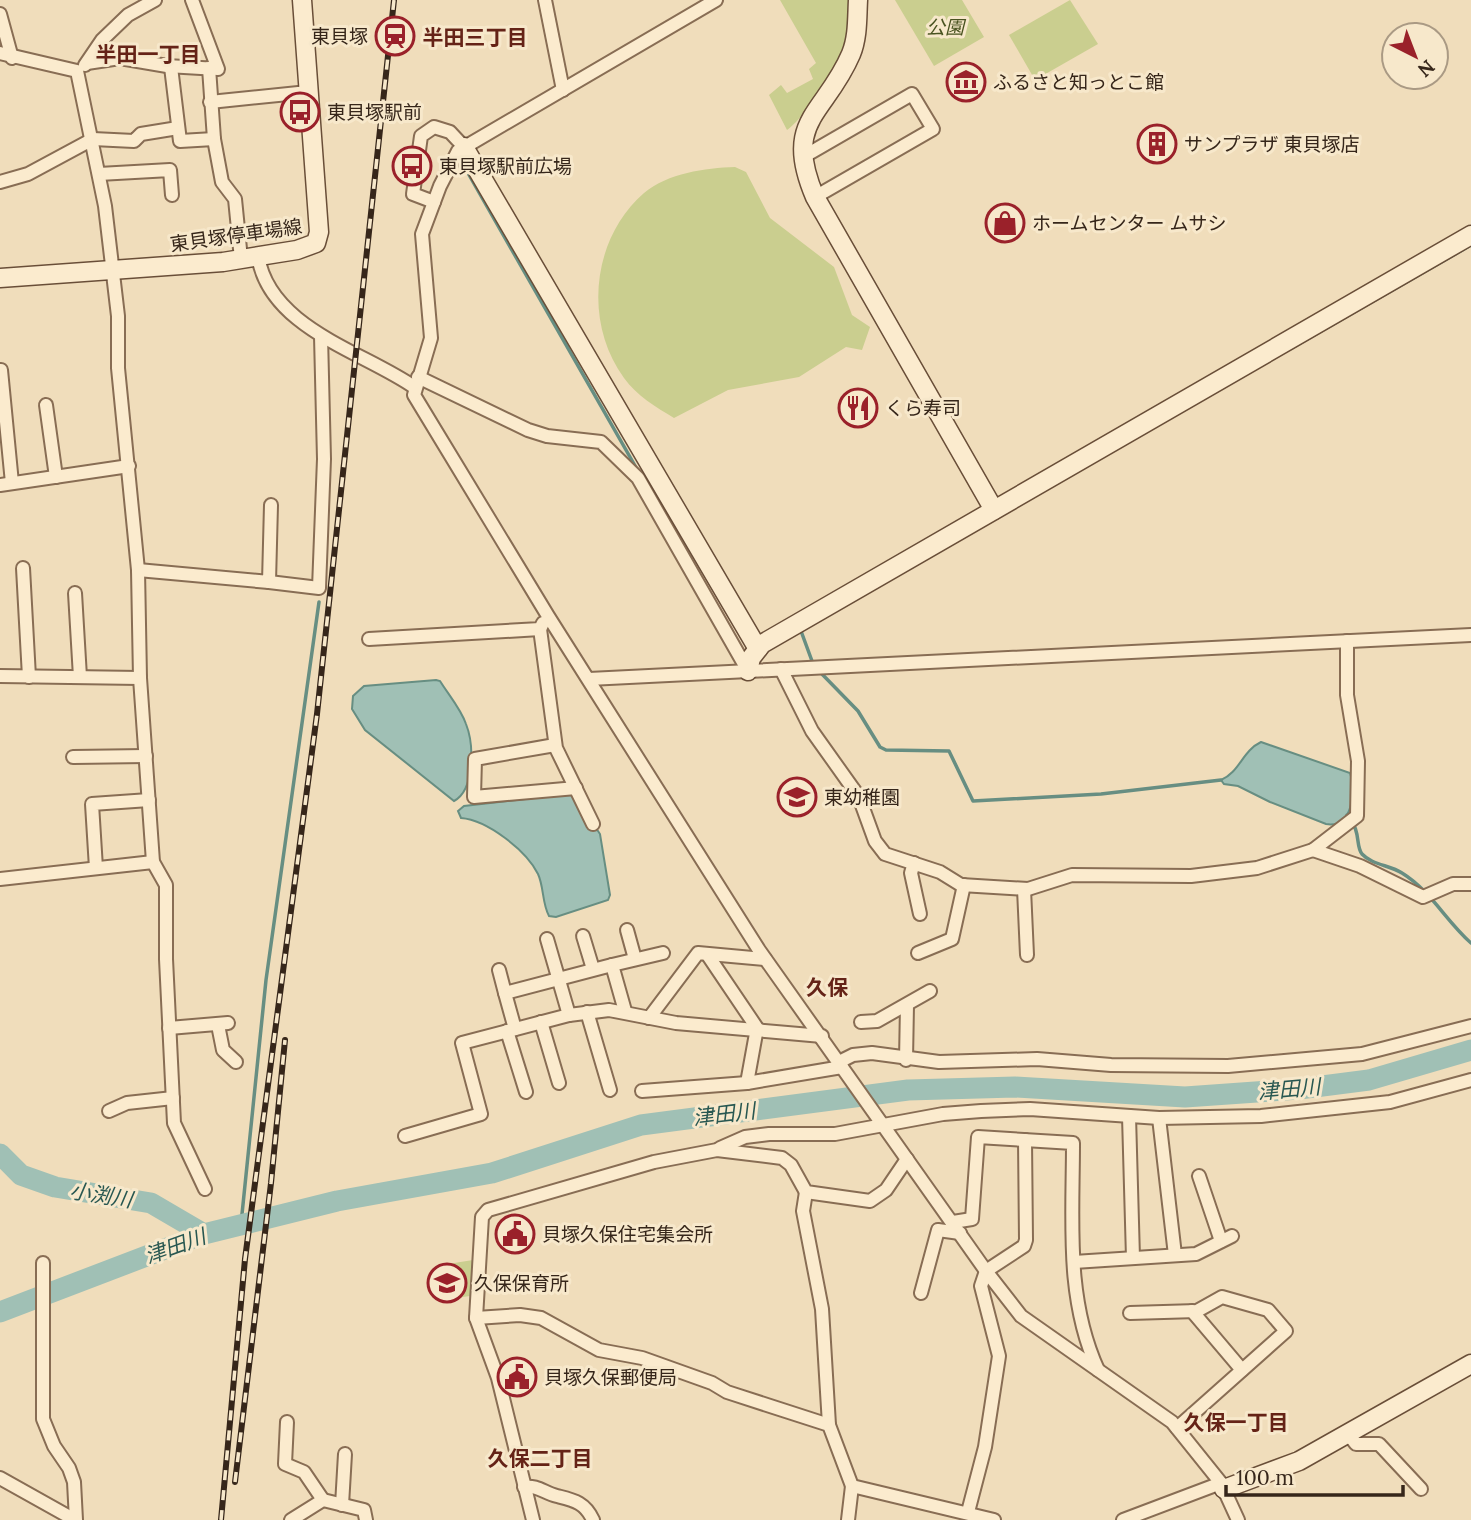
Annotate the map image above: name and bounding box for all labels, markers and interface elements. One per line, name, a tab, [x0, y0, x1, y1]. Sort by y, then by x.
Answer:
station icon: 東貝塚	[374, 15, 416, 57]
park label: 公園	[926, 15, 967, 39]
north arrow	[1380, 21, 1450, 91]
place label: 東貝塚	[311, 24, 368, 48]
district label: 半田三丁目	[423, 24, 528, 51]
district label: 半田一丁目	[96, 41, 201, 68]
text: N	[1413, 55, 1440, 83]
museum icon: ふるさと知っとこ館	[945, 61, 987, 103]
place label: ふるさと知っとこ館	[993, 70, 1164, 94]
bus stop icon: 東貝塚駅前	[279, 91, 321, 133]
place label: 東貝塚駅前	[327, 100, 422, 124]
building icon: サンプラザ 東貝塚店	[1136, 123, 1178, 165]
place label: サンプラザ 東貝塚店	[1184, 132, 1359, 156]
bus stop icon: 東貝塚駅前広場	[391, 145, 433, 187]
place label: 東貝塚駅前広場	[439, 154, 572, 178]
shop icon: ホームセンター ムサシ	[984, 202, 1026, 244]
place label: ホームセンター ムサシ	[1032, 211, 1226, 235]
street label: 東貝塚停車場線	[168, 214, 304, 256]
restaurant icon: くら寿司	[837, 387, 879, 429]
place label: くら寿司	[885, 396, 961, 420]
school or university icon: 東幼稚園	[776, 776, 818, 818]
place label: 東幼稚園	[824, 785, 900, 809]
district label: 久保	[806, 974, 849, 1001]
water label: 津田川	[1256, 1073, 1324, 1105]
water label: 津田川	[691, 1097, 759, 1131]
water label: 小渕川	[68, 1177, 136, 1214]
public building icon: 貝塚久保住宅集会所	[494, 1213, 536, 1255]
water label: 津田川	[141, 1222, 211, 1269]
place label: 貝塚久保住宅集会所	[542, 1222, 713, 1246]
school or university icon: 久保保育所	[426, 1262, 468, 1304]
place label: 久保保育所	[474, 1271, 569, 1295]
public building icon: 貝塚久保郵便局	[496, 1356, 538, 1398]
place label: 貝塚久保郵便局	[544, 1365, 677, 1389]
district label: 久保一丁目	[1184, 1409, 1289, 1436]
district label: 久保二丁目	[488, 1445, 593, 1472]
scale bar	[1226, 1454, 1403, 1498]
text: 100 m	[1236, 1464, 1294, 1491]

